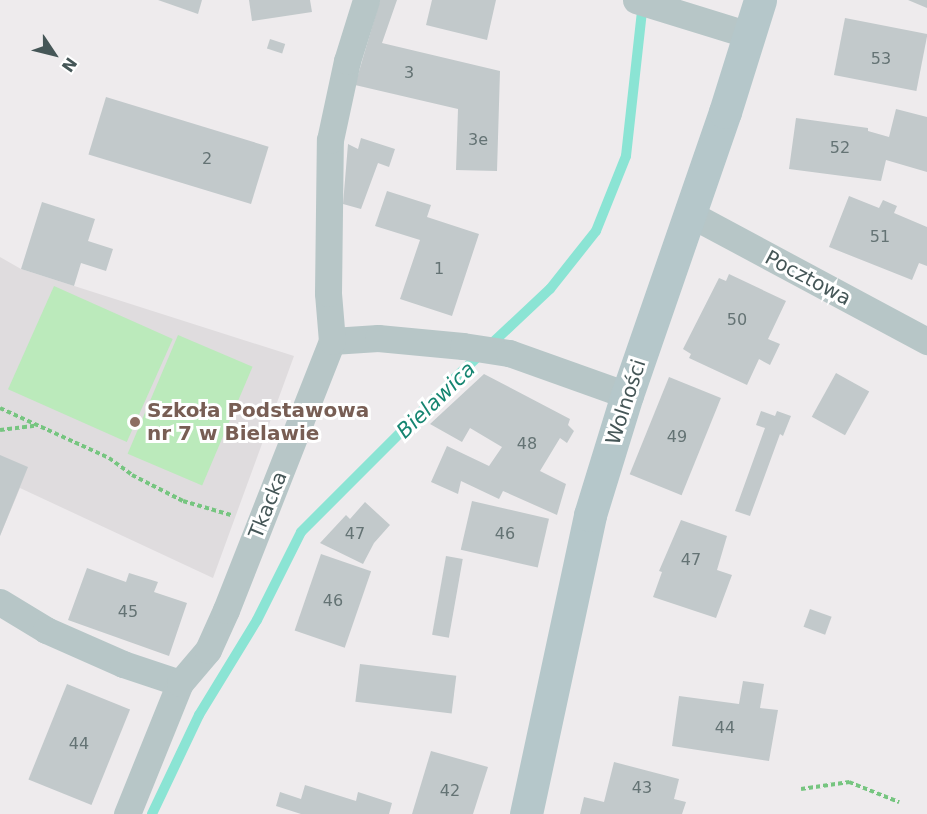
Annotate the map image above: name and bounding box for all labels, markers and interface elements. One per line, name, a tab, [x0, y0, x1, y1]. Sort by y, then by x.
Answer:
north arrow	[24, 24, 84, 84]
house number: 53	[871, 49, 891, 69]
text: N	[58, 54, 81, 76]
house number: 3	[404, 63, 414, 83]
house number: 3e	[468, 130, 488, 150]
house number: 52	[830, 138, 850, 158]
house number: 2	[202, 149, 212, 169]
house number: 51	[870, 227, 890, 247]
street label: Pocztowa	[761, 245, 855, 311]
house number: 1	[434, 259, 444, 279]
house number: 50	[727, 310, 747, 330]
water label: Bielawica	[392, 356, 480, 444]
street label: Wolności	[601, 356, 651, 448]
place label: Szkoła Podstawowa nr 7 w Bielawie	[147, 398, 369, 445]
marker: Szkoła Podstawowa nr 7 w Bielawie	[128, 415, 142, 429]
house number: 49	[667, 427, 687, 447]
house number: 48	[517, 434, 537, 454]
street label: Tkacka	[244, 468, 292, 542]
house number: 47	[345, 524, 365, 544]
house number: 46	[495, 524, 515, 544]
house number: 47	[681, 550, 701, 570]
house number: 46	[323, 591, 343, 611]
house number: 45	[118, 602, 138, 622]
house number: 44	[715, 718, 735, 738]
house number: 44	[69, 734, 89, 754]
house number: 43	[632, 778, 652, 798]
house number: 42	[440, 781, 460, 801]

